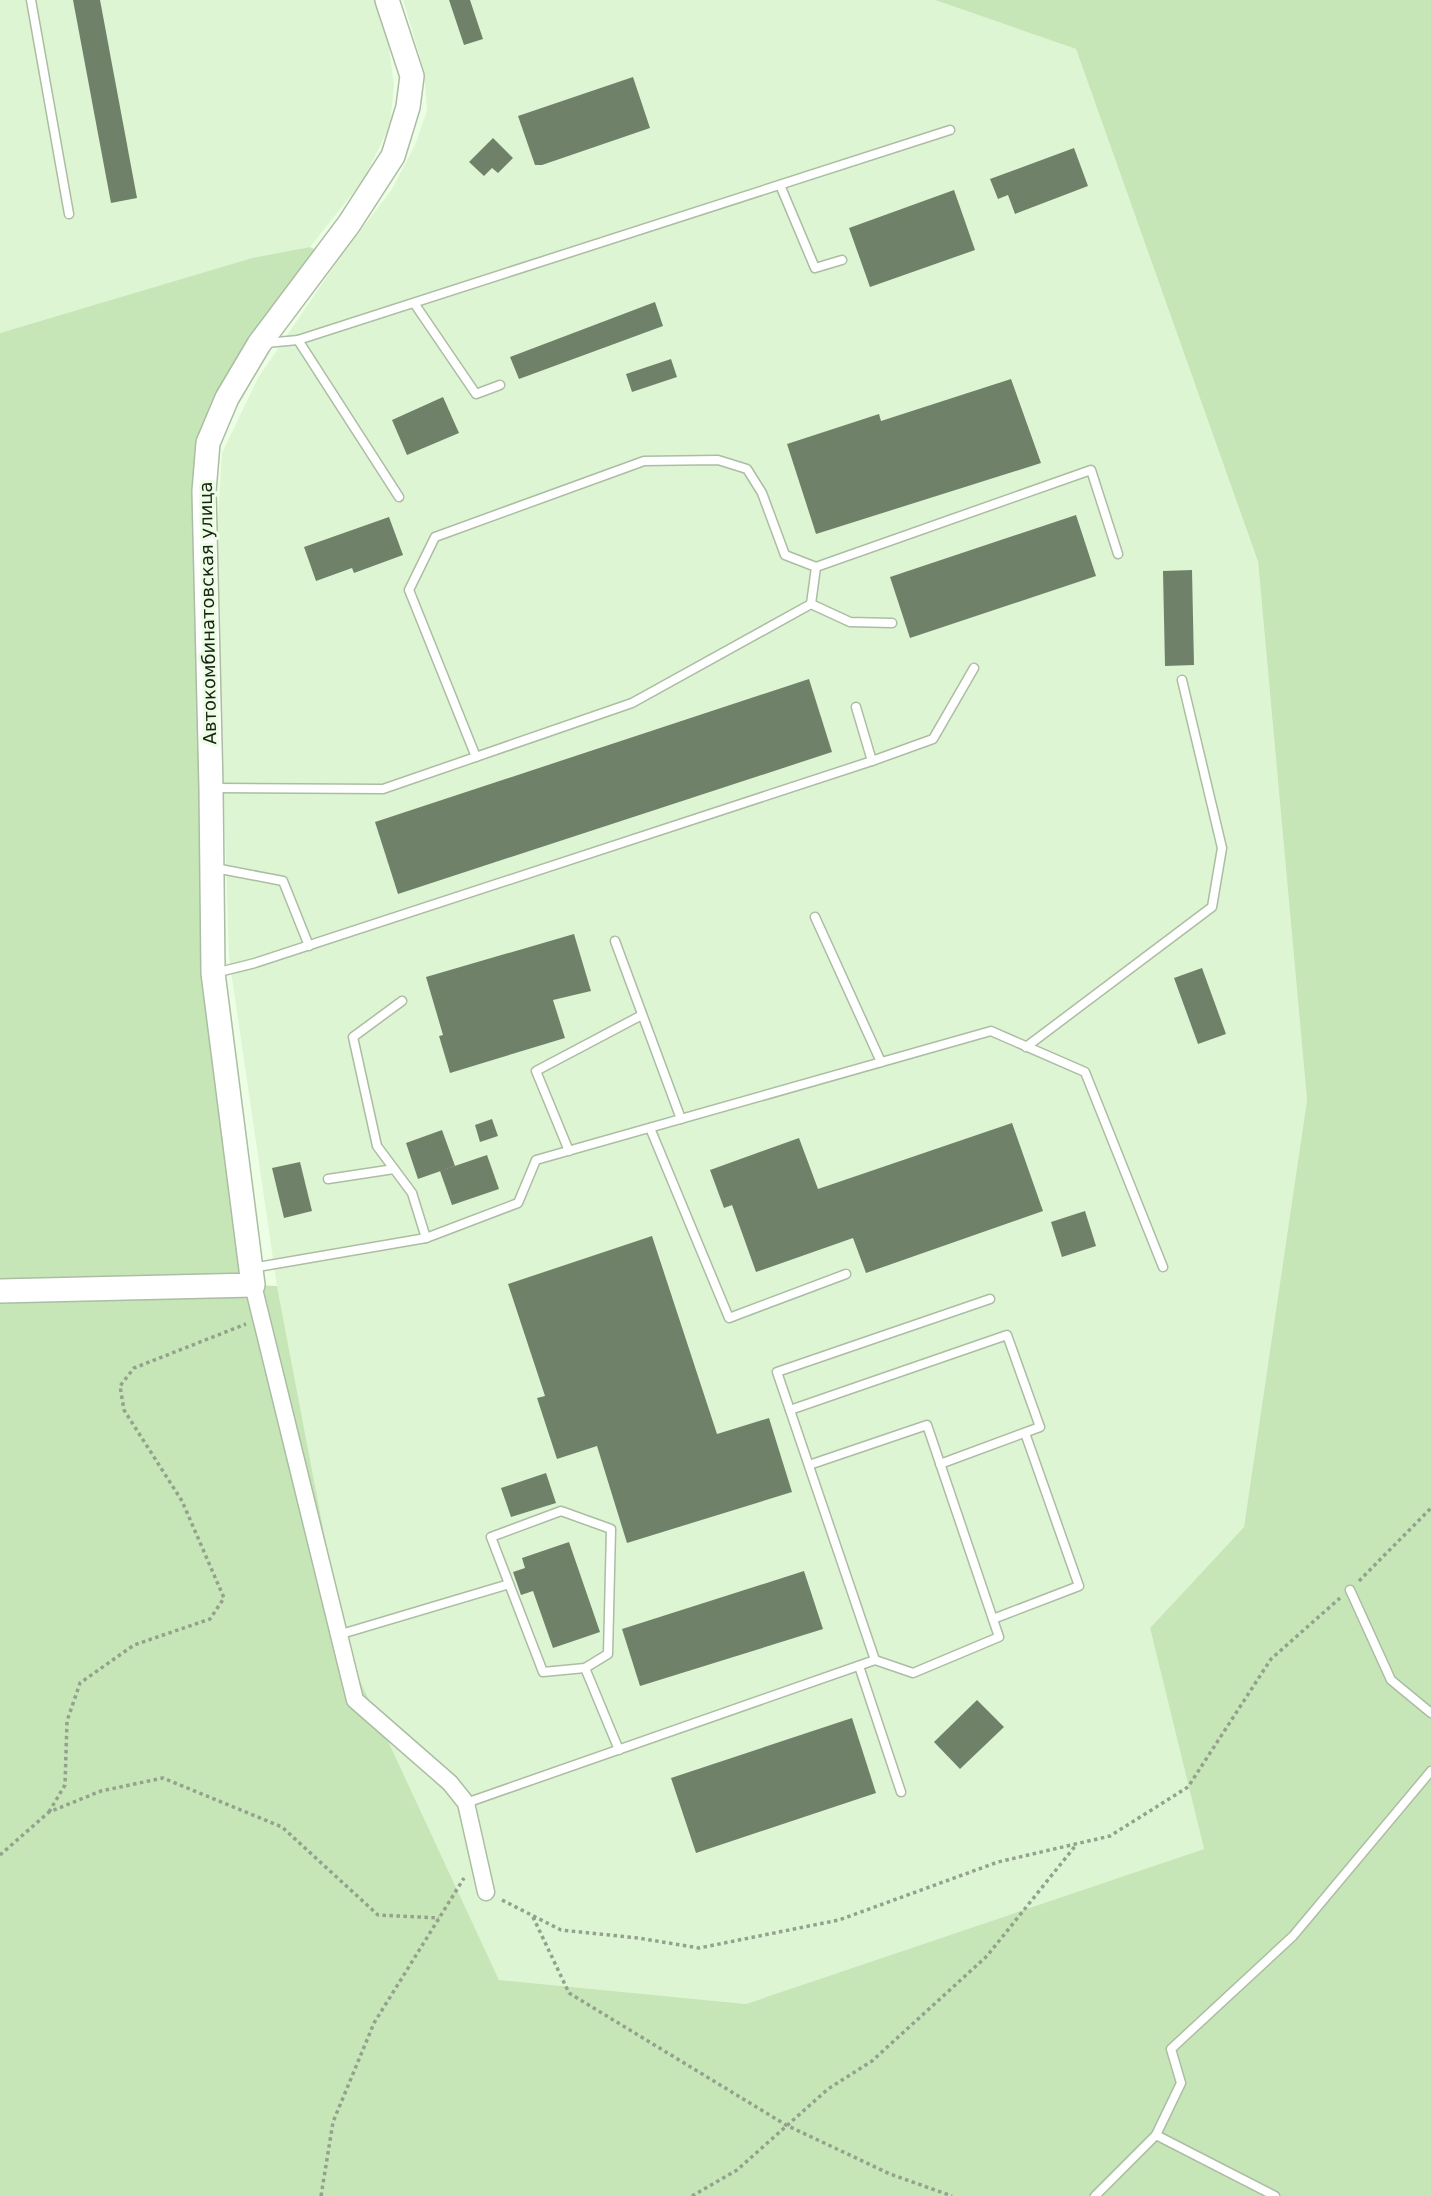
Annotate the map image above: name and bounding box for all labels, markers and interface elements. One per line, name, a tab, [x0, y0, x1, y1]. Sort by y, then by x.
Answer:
street label: Автокомбинатовская улица	[195, 481, 220, 745]

